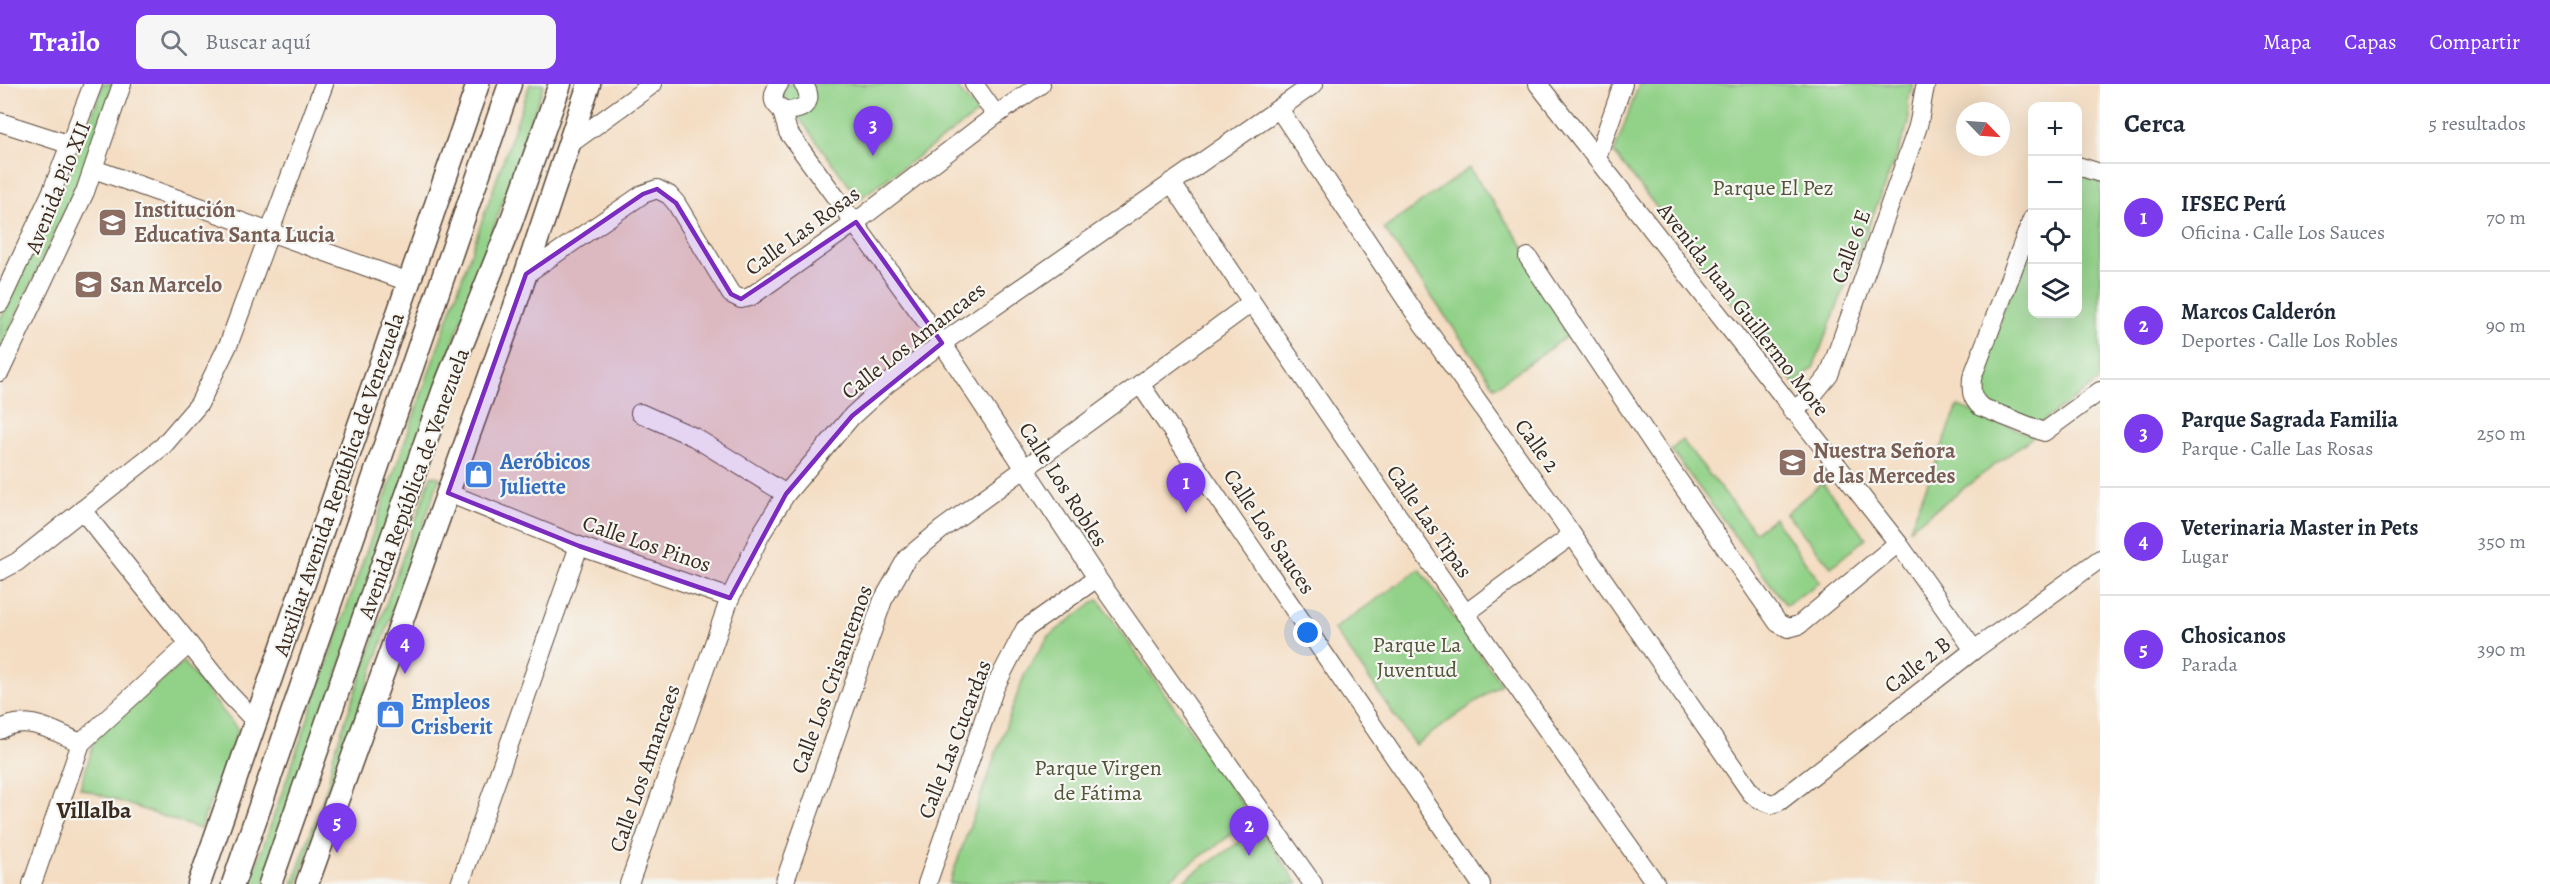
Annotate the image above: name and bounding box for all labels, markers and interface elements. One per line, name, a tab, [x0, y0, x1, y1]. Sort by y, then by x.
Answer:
search box	[136, 15, 556, 69]
text: Trailo	[30, 23, 100, 61]
icon: search	[157, 26, 190, 59]
text: Buscar aquí	[205, 27, 311, 57]
text: Mapa	[2263, 28, 2311, 56]
text: Capas	[2344, 28, 2397, 56]
text: Compartir	[2430, 28, 2520, 56]
north arrow	[1956, 102, 2010, 156]
map controls	[2028, 102, 2082, 318]
button: +	[2028, 102, 2082, 156]
pin: 3	[854, 106, 892, 156]
text: Cerca	[2124, 106, 2186, 141]
text: 5 resultados	[2429, 110, 2526, 137]
street label: Avenida Pio XII	[17, 117, 98, 259]
button: −	[2028, 156, 2082, 210]
park label: Parque El Pez	[1712, 173, 1834, 203]
street label: Calle Las Rosas	[739, 179, 866, 283]
text: IFSEC Perú	[2181, 189, 2286, 219]
place label: Institución Educativa Santa Lucia	[134, 195, 335, 250]
street label: Avenida Juan Guillermo More	[1650, 196, 1836, 423]
text: 1	[2140, 204, 2147, 231]
text: 70 m	[2486, 204, 2526, 231]
street label: Calle 6 E	[1824, 205, 1878, 287]
school or university icon: Institución Educativa Santa Lucia	[97, 206, 129, 238]
button: locate	[2028, 210, 2082, 264]
text: Oficina · Calle Los Sauces	[2181, 219, 2385, 246]
button: layers	[2028, 264, 2082, 318]
school or university icon: San Marcelo	[73, 268, 105, 300]
place label: San Marcelo	[110, 270, 222, 300]
street label: Calle Los Amancaes	[835, 275, 992, 407]
text: Marcos Calderón	[2181, 297, 2336, 327]
street label: Auxiliar Avenida República de Venezuela	[266, 308, 412, 661]
text: 2	[2139, 312, 2148, 339]
text: 90 m	[2486, 312, 2526, 339]
text: Deportes · Calle Los Robles	[2181, 327, 2398, 354]
street label: Avenida República de Venezuela	[351, 343, 477, 624]
text: Parque Sagrada Familia	[2181, 405, 2398, 435]
street label: Calle 2	[1508, 413, 1567, 478]
street label: Calle Los Robles	[1012, 416, 1115, 553]
text: 3	[2139, 420, 2148, 447]
text: 250 m	[2477, 420, 2526, 447]
text: Parque · Calle Las Rosas	[2181, 435, 2373, 462]
place label: Nuestra Señora de las Mercedes	[1813, 436, 1956, 491]
place label: Aeróbicos Juliette	[499, 447, 591, 502]
school or university icon: Nuestra Señora de las Mercedes	[1776, 447, 1808, 479]
shop icon: Aeróbicos Juliette	[463, 458, 495, 490]
street label: Calle Las Tipas	[1379, 459, 1479, 584]
street label: Calle Los Sauces	[1216, 463, 1322, 600]
pin: 1	[1166, 464, 1206, 513]
street label: Calle Los Pinos	[578, 508, 715, 580]
text: Veterinaria Master in Pets	[2181, 513, 2418, 543]
text: 4	[2139, 528, 2148, 555]
text: 350 m	[2478, 528, 2526, 555]
text: Lugar	[2181, 543, 2229, 570]
street label: Calle Los Crisantemos	[784, 581, 880, 778]
your location	[1293, 618, 1322, 647]
text: Chosicanos	[2181, 621, 2286, 651]
pin: 4	[386, 624, 424, 674]
street label: Calle 2 B	[1878, 629, 1957, 700]
park label: Parque La Juventud	[1372, 630, 1462, 685]
text: 5	[2139, 636, 2148, 663]
text: 390 m	[2477, 636, 2526, 663]
text: Parada	[2181, 651, 2238, 678]
street label: Calle Las Cucardas	[911, 656, 999, 823]
street label: Calle Los Amancaes	[602, 681, 688, 856]
place label: Empleos Crisberit	[411, 687, 494, 742]
shop icon: Empleos Crisberit	[374, 698, 406, 730]
park label: Parque Virgen de Fátima	[1034, 753, 1162, 808]
district label: Villalba	[55, 794, 132, 826]
pin: 5	[318, 804, 356, 853]
pin: 2	[1230, 806, 1268, 856]

